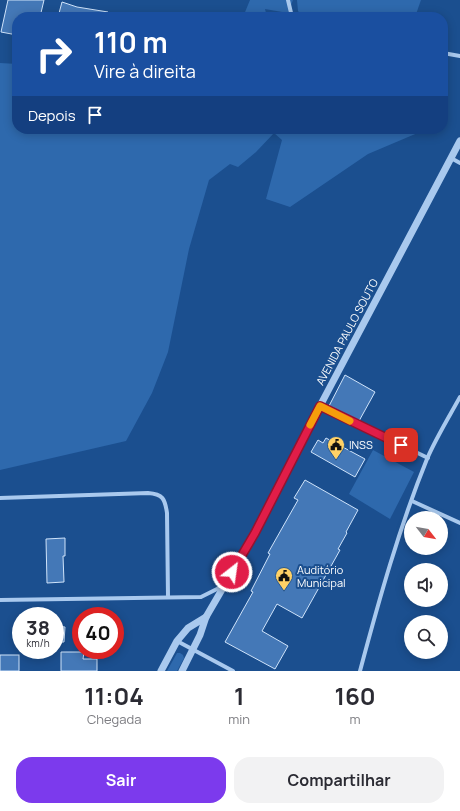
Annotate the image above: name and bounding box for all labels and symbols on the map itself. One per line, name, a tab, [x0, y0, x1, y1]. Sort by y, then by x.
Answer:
street label: AVENIDA PAULO SOUTO	[312, 276, 381, 388]
pin	[384, 428, 418, 462]
public building icon: INSS	[326, 435, 346, 460]
place label: INSS	[349, 437, 373, 452]
north arrow	[404, 511, 448, 555]
position arrow	[211, 551, 253, 593]
place label: Auditório Municipal	[297, 562, 346, 590]
public building icon: Auditório Municipal	[274, 566, 294, 591]
speed limit sign: 40	[72, 607, 124, 659]

